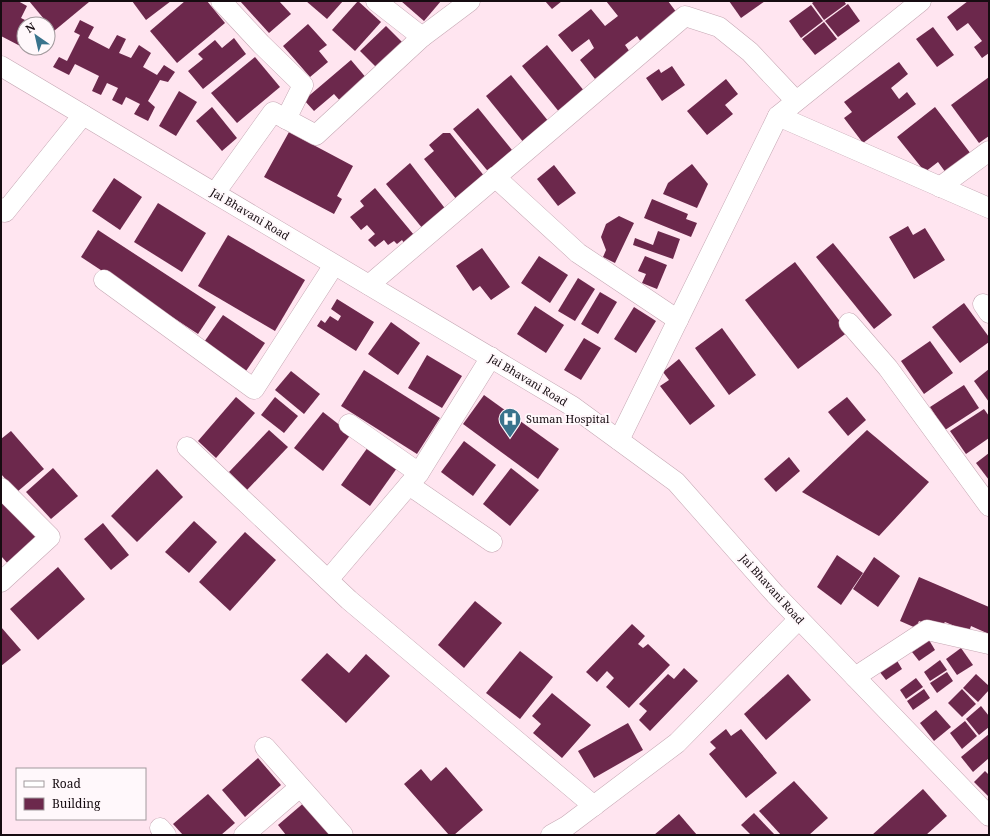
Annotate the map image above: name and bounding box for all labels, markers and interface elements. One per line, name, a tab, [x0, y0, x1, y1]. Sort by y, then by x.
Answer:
north arrow	[16, 16, 56, 56]
text: N	[22, 18, 38, 36]
street label: Jai Bhavani Road	[207, 184, 293, 243]
street label: Jai Bhavani Road	[485, 350, 571, 409]
hospital icon: Suman Hospital	[497, 406, 523, 439]
place label: Suman Hospital	[526, 411, 610, 426]
street label: Jai Bhavani Road	[736, 550, 808, 627]
legend	[16, 768, 146, 820]
text: Road	[52, 775, 82, 792]
text: Building	[52, 795, 101, 812]

